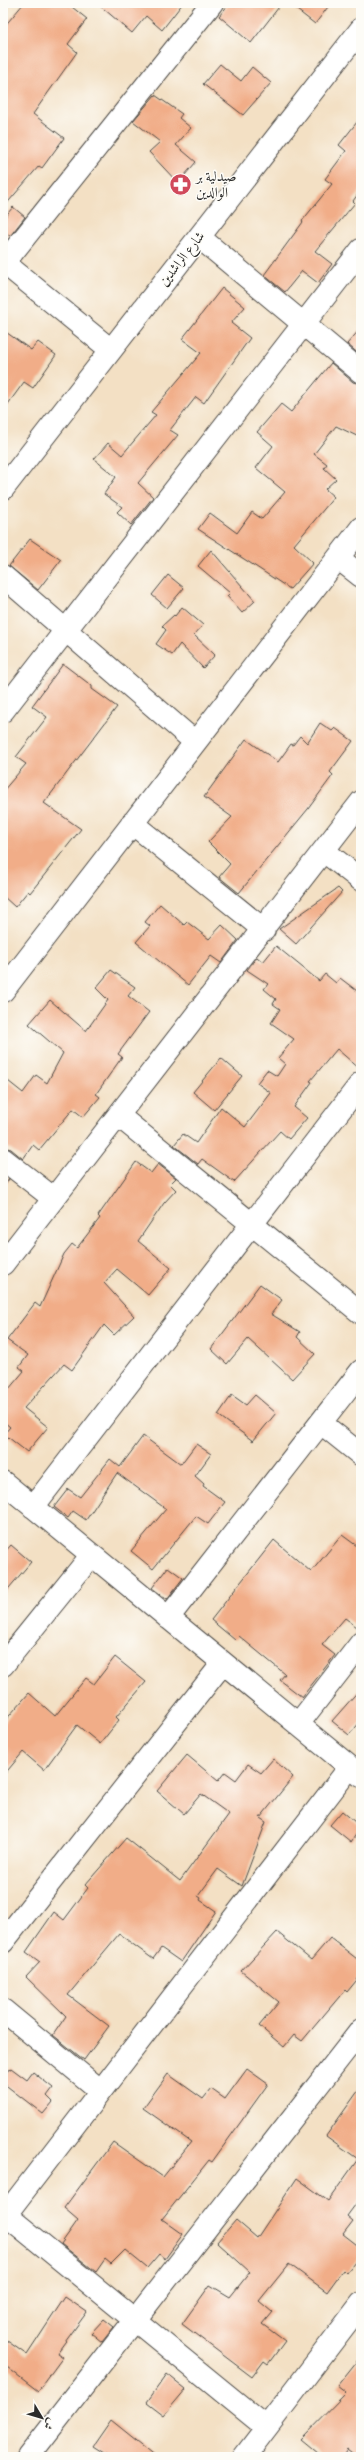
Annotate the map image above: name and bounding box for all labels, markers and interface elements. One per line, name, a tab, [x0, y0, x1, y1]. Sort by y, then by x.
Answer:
place label: صيدلية بر الوالدين	[194, 168, 237, 202]
pharmacy icon: صيدلية بر الوالدين	[168, 172, 194, 198]
street label: شارع الراشدين	[155, 228, 211, 291]
north arrow	[22, 2398, 62, 2438]
text: ش	[40, 2415, 58, 2432]

